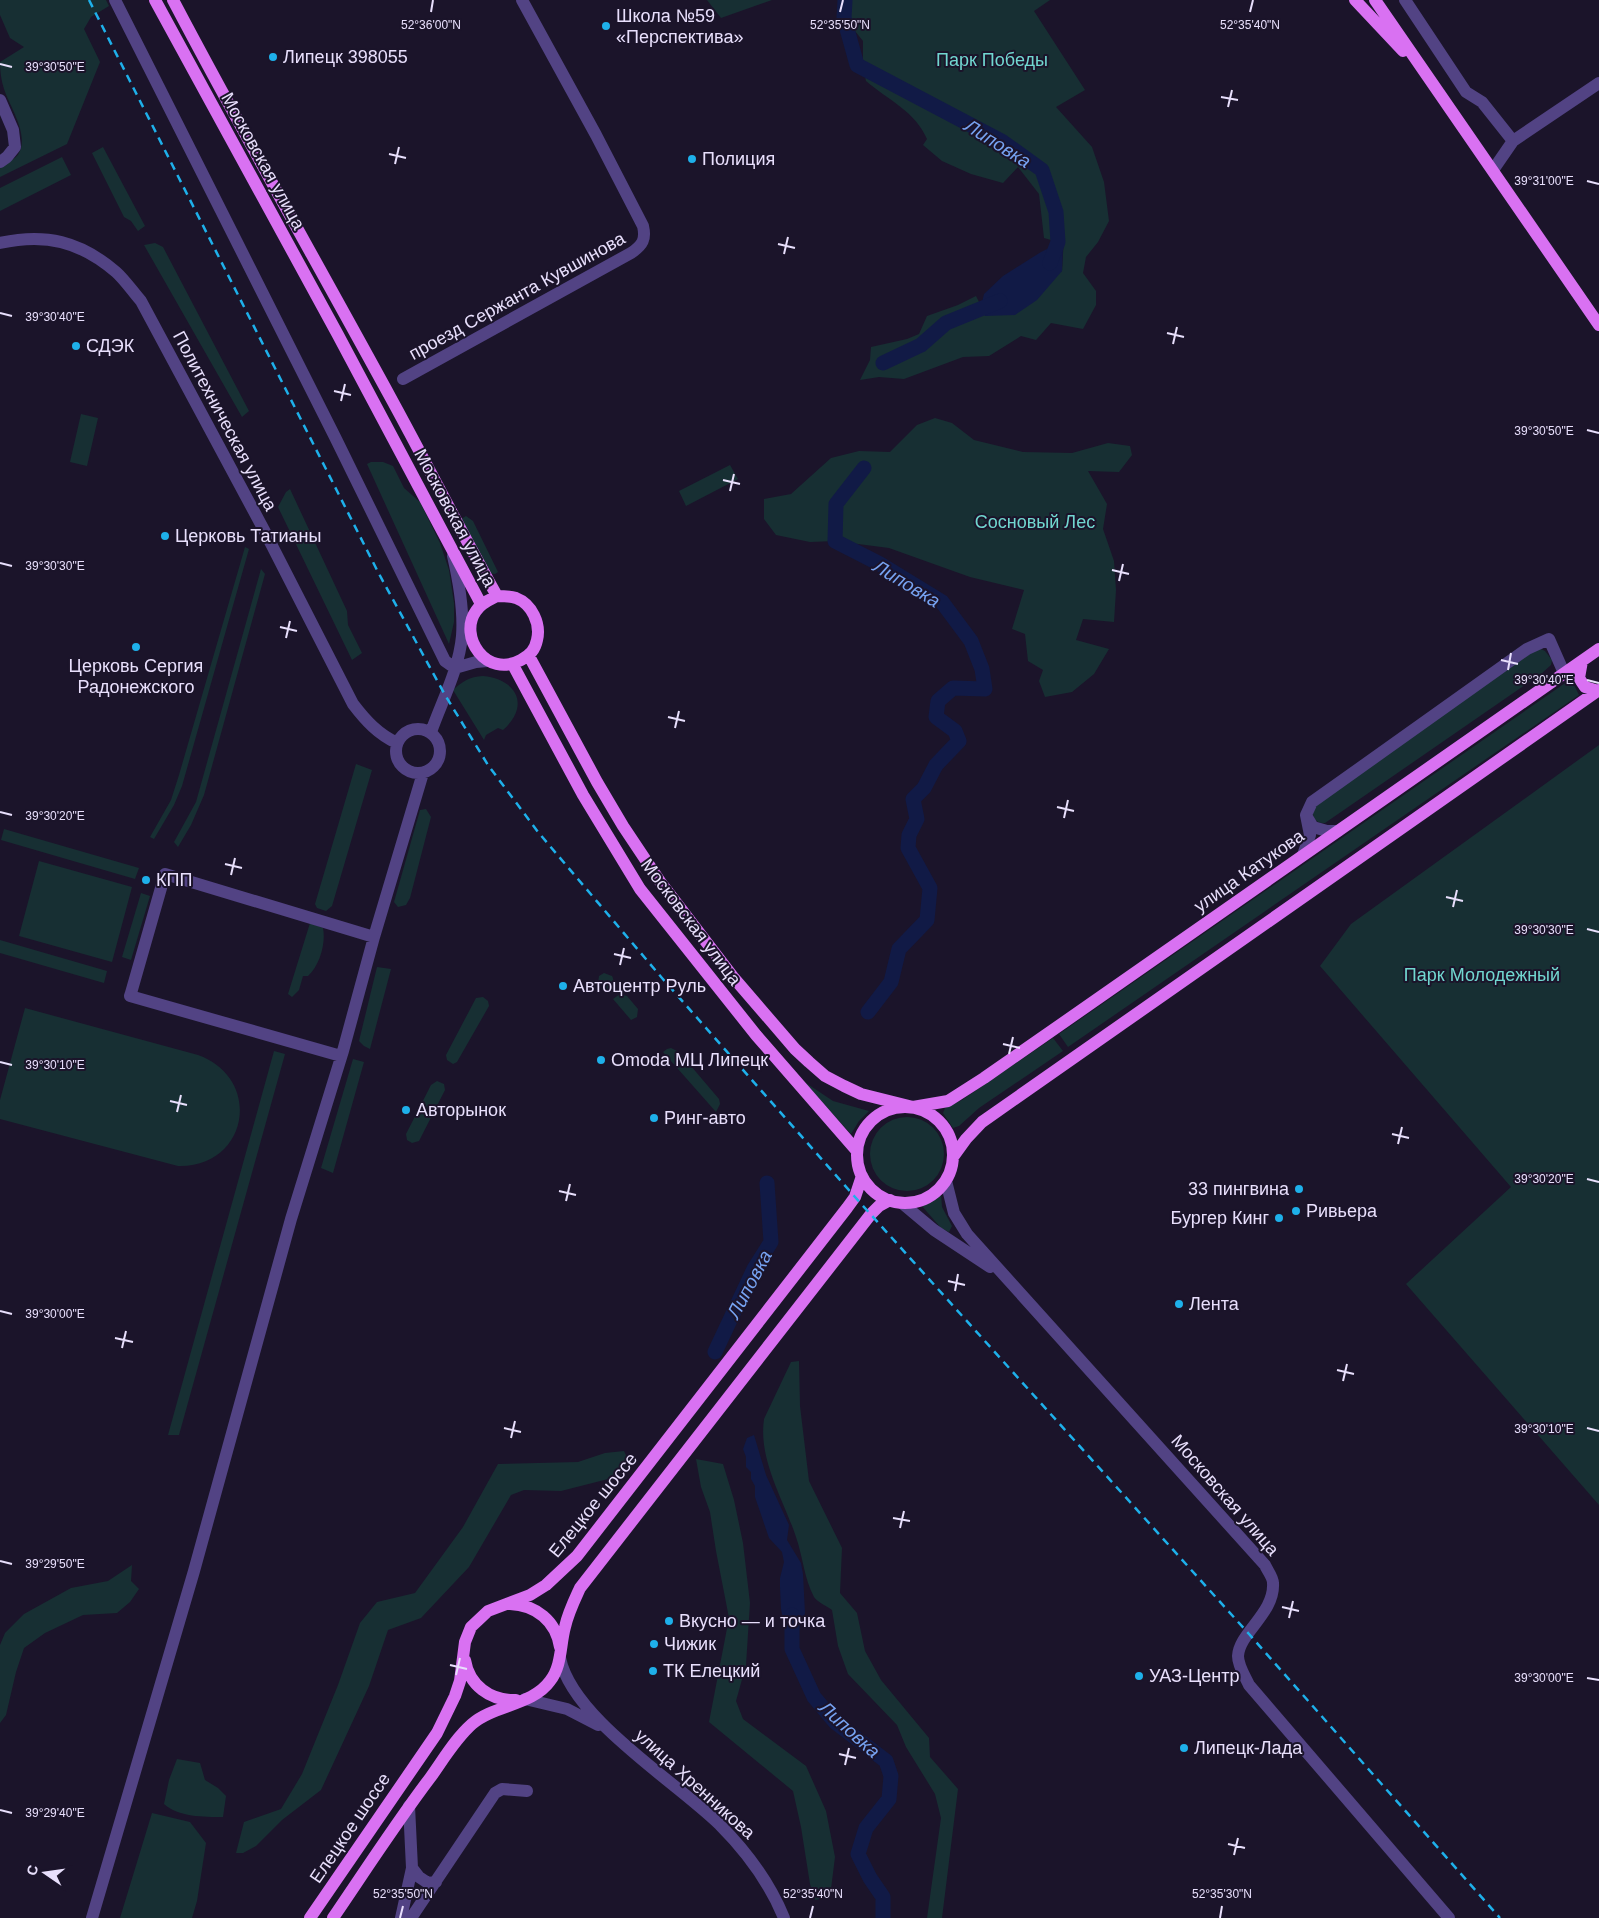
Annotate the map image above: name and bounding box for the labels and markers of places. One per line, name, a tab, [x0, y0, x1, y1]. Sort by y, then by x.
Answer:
place label: Школа №59 «Перспектива»	[616, 6, 744, 47]
marker: Школа №59 «Перспектива»	[600, 20, 612, 32]
place label: Липецк 398055	[283, 47, 408, 67]
marker: Липецк 398055	[267, 51, 279, 63]
place label: Полиция	[702, 149, 775, 169]
marker: Полиция	[686, 153, 698, 165]
place label: СДЭК	[86, 336, 135, 356]
marker: СДЭК	[70, 340, 82, 352]
place label: Церковь Татианы	[175, 526, 321, 546]
marker: Церковь Татианы	[159, 530, 171, 542]
marker: Церковь Сергия Радонежского	[130, 641, 142, 653]
place label: Церковь Сергия Радонежского	[69, 656, 203, 697]
place label: КПП	[156, 870, 192, 890]
marker: КПП	[140, 874, 152, 886]
place label: Автоцентр Руль	[573, 976, 706, 996]
marker: Автоцентр Руль	[557, 980, 569, 992]
place label: Omoda МЦ Липецк	[611, 1050, 768, 1070]
marker: Omoda МЦ Липецк	[595, 1054, 607, 1066]
place label: Авторынок	[416, 1100, 506, 1120]
marker: Авторынок	[400, 1104, 412, 1116]
place label: Ринг-авто	[664, 1108, 746, 1128]
marker: Ринг-авто	[648, 1112, 660, 1124]
place label: 33 пингвина	[1188, 1179, 1290, 1199]
marker: 33 пингвина	[1293, 1183, 1305, 1195]
place label: Ривьера	[1306, 1201, 1378, 1221]
marker: Ривьера	[1290, 1205, 1302, 1217]
place label: Бургер Кинг	[1171, 1208, 1269, 1228]
marker: Бургер Кинг	[1273, 1212, 1285, 1224]
place label: Лента	[1189, 1294, 1240, 1314]
marker: Лента	[1173, 1298, 1185, 1310]
place label: Вкусно — и точка	[679, 1611, 826, 1631]
marker: Вкусно — и точка	[663, 1615, 675, 1627]
place label: Чижик	[664, 1634, 716, 1654]
marker: Чижик	[648, 1638, 660, 1650]
place label: ТК Елецкий	[663, 1661, 760, 1681]
marker: ТК Елецкий	[647, 1665, 659, 1677]
place label: УАЗ-Центр	[1149, 1666, 1239, 1686]
marker: УАЗ-Центр	[1133, 1670, 1145, 1682]
place label: Липецк-Лада	[1194, 1738, 1303, 1758]
marker: Липецк-Лада	[1178, 1742, 1190, 1754]

